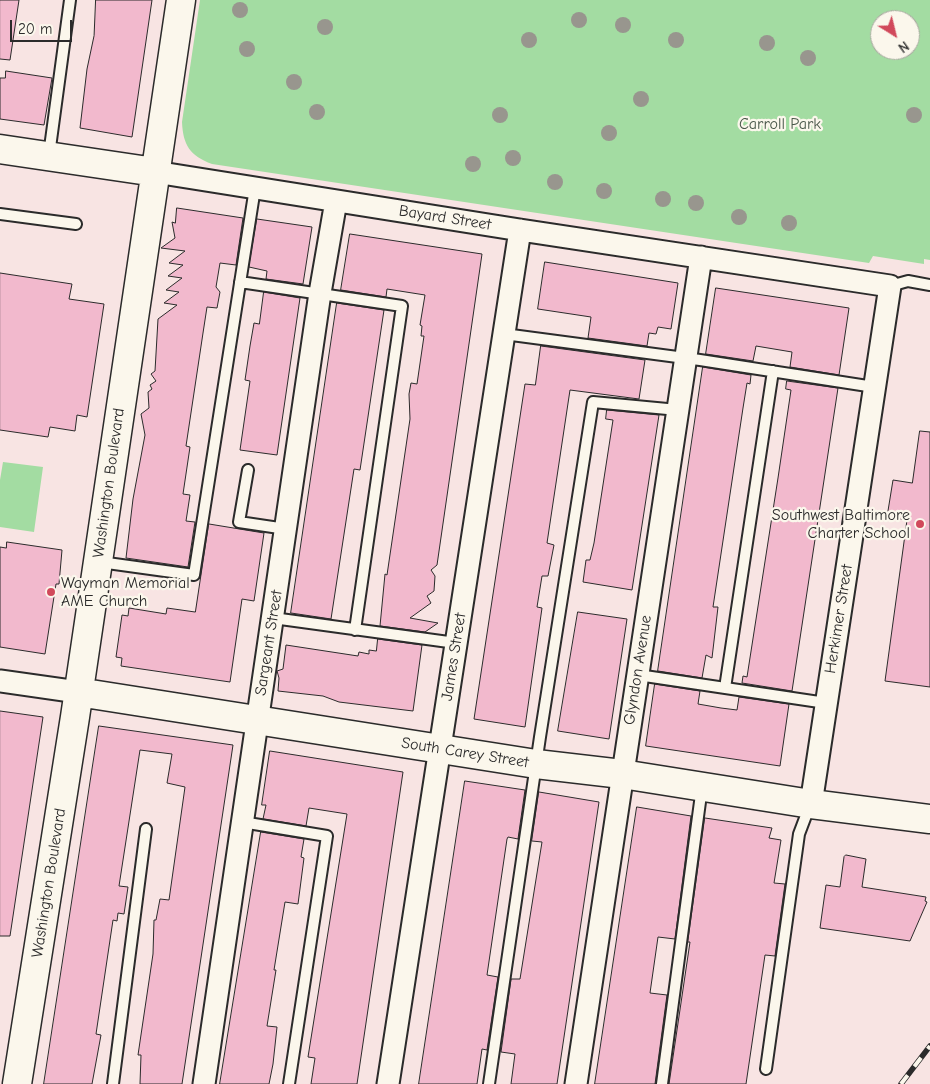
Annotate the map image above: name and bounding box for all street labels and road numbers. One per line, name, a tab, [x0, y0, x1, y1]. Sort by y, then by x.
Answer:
street label: Bayard Street	[398, 201, 492, 235]
street label: Washington Boulevard	[89, 407, 129, 559]
street label: Herkimer Street	[821, 563, 857, 675]
street label: Sargeant Street	[251, 589, 287, 697]
street label: James Street	[438, 612, 470, 702]
street label: Glyndon Avenue	[620, 614, 656, 726]
street label: South Carey Street	[400, 733, 530, 773]
street label: Washington Boulevard	[28, 807, 70, 959]

